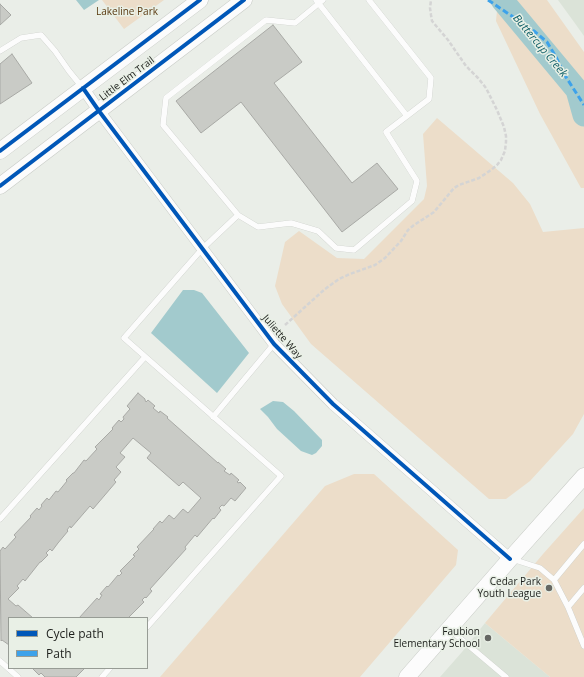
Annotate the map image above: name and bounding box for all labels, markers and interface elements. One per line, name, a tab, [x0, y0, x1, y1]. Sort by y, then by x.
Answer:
park label: Lakeline Park	[96, 6, 158, 18]
water label: Buttercup Creek	[510, 12, 570, 80]
street label: Little Elm Trail	[97, 54, 157, 104]
street label: Juliette Way	[260, 312, 304, 362]
place label: Cedar Park Youth League	[477, 576, 541, 600]
marker: Cedar Park Youth League	[544, 583, 554, 593]
legend	[8, 617, 148, 669]
text: Cycle path	[46, 625, 104, 642]
place label: Faubion Elementary School	[394, 626, 480, 650]
marker: Faubion Elementary School	[483, 633, 493, 643]
text: Path	[46, 645, 72, 662]

